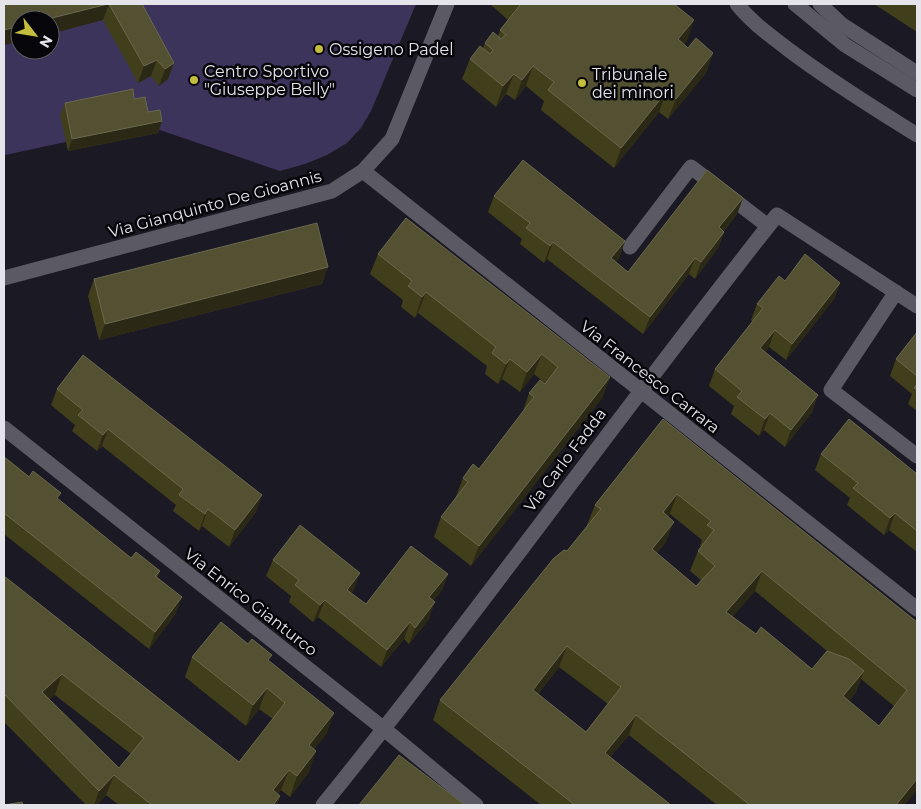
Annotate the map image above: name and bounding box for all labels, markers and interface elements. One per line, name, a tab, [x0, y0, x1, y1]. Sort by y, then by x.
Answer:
north arrow	[10, 10, 60, 60]
text: N	[36, 32, 57, 51]
place label: Ossigeno Padel	[329, 40, 454, 59]
marker: Ossigeno Padel	[313, 43, 325, 55]
place label: Centro Sportivo "Giuseppe Belly"	[204, 62, 335, 99]
place label: Tribunale dei minori	[592, 65, 674, 102]
marker: Centro Sportivo "Giuseppe Belly"	[188, 74, 200, 86]
marker: Tribunale dei minori	[576, 77, 588, 89]
street label: Via Gianquinto De Gioannis	[106, 166, 324, 242]
street label: Via Francesco Carrara	[577, 317, 723, 437]
street label: Via Carlo Fadda	[520, 404, 610, 516]
street label: Via Enrico Gianturco	[181, 544, 321, 660]

